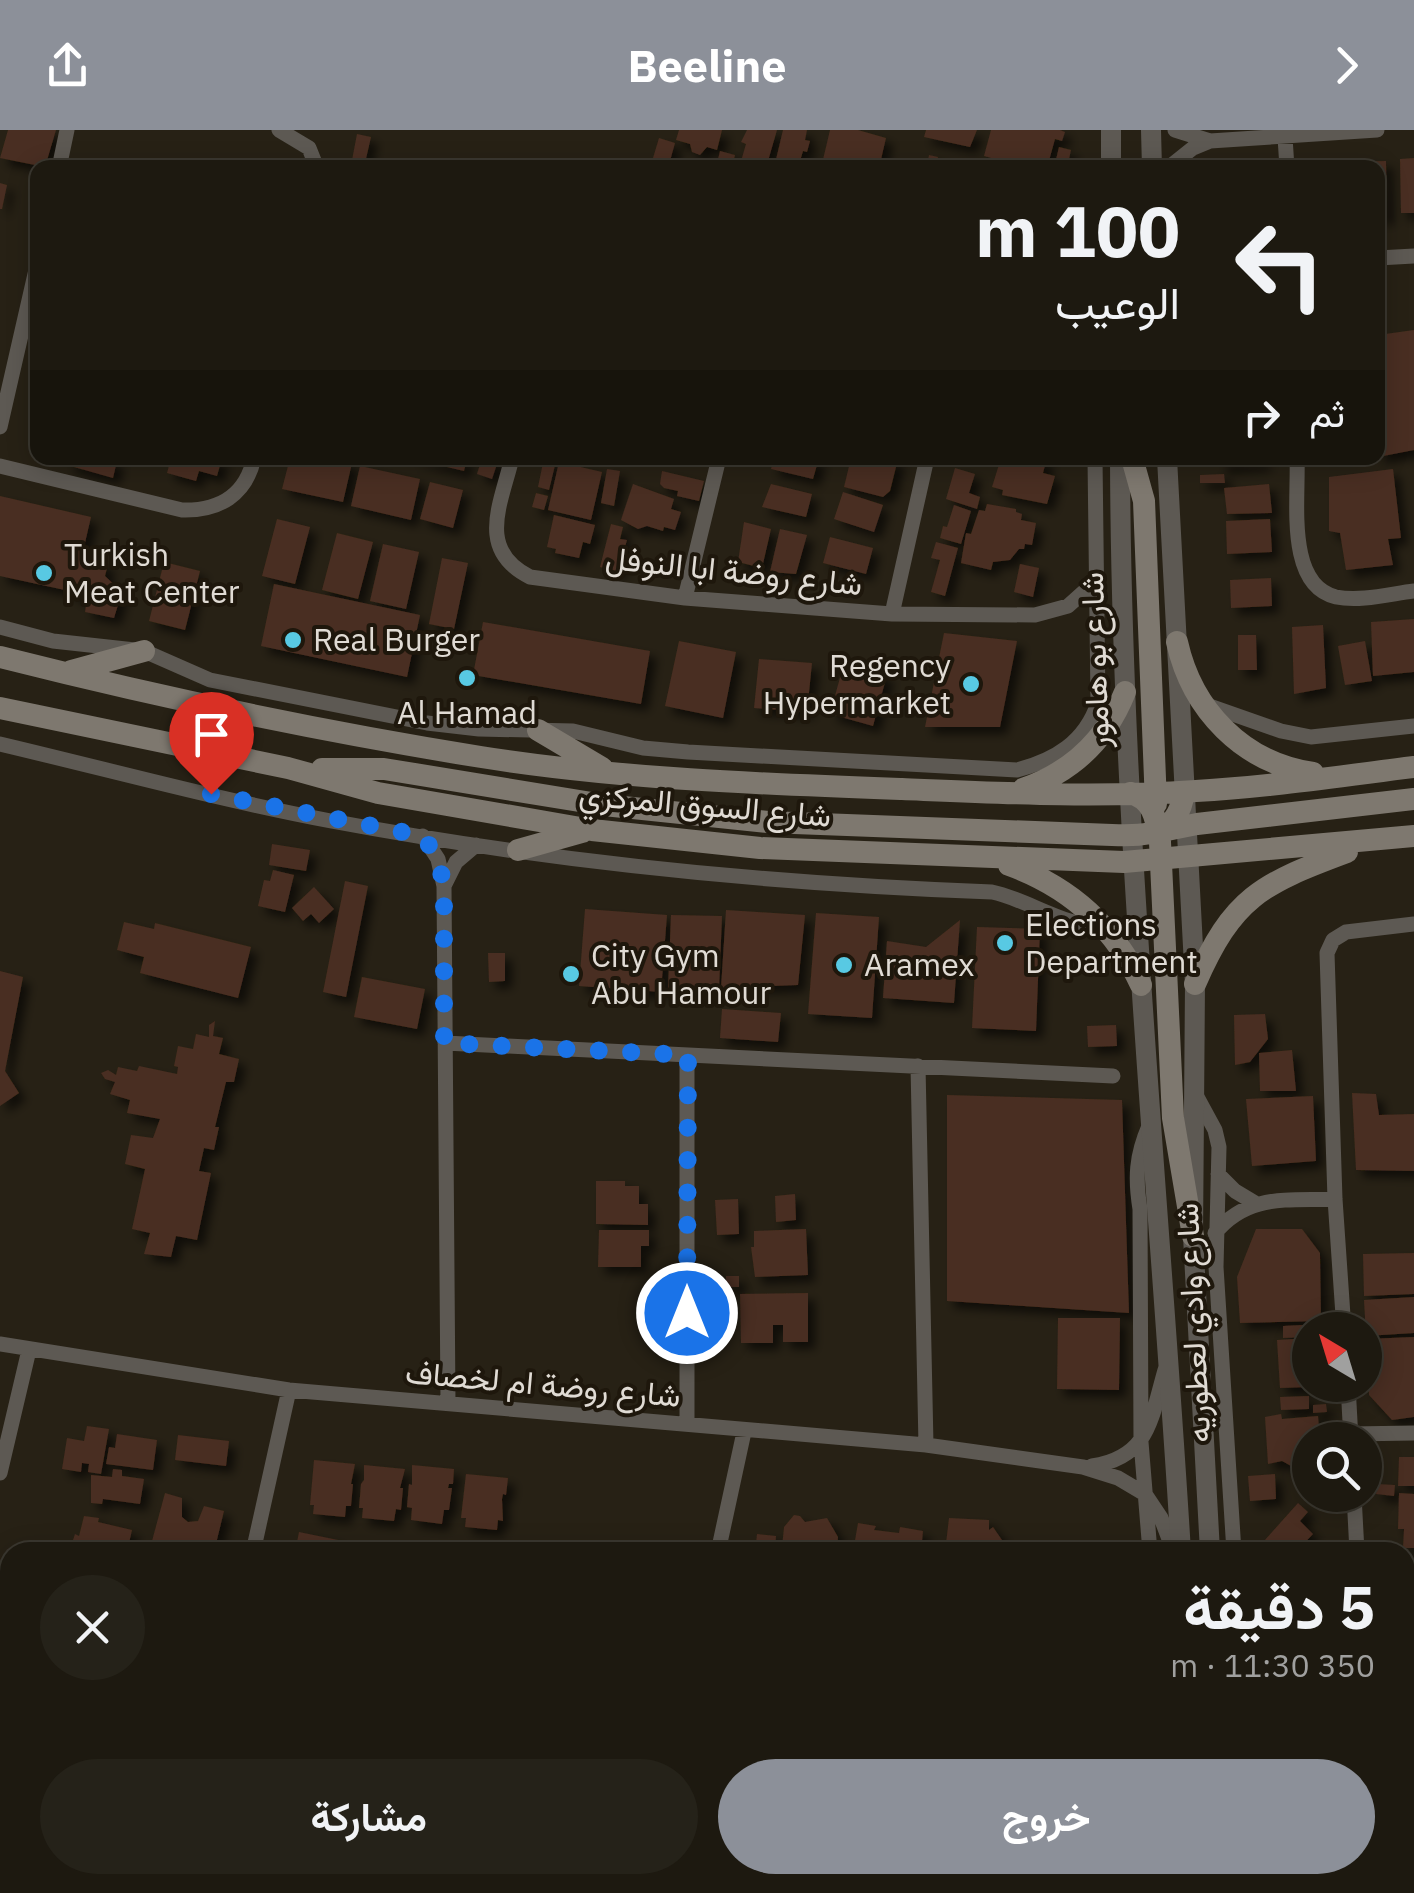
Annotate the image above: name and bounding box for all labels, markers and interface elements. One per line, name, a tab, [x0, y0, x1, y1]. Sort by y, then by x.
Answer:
text: Beeline	[627, 36, 787, 94]
icon: share	[40, 38, 95, 93]
icon: forward	[1319, 38, 1374, 93]
text: 100 m	[975, 185, 1180, 276]
icon: left	[1215, 200, 1345, 330]
text: الوعيب	[1055, 273, 1180, 331]
text: ثم	[1309, 388, 1345, 437]
icon: right	[1234, 390, 1289, 445]
place label: Turkish Meat Center	[64, 533, 240, 612]
street label: شارع روضة ابا النوفل	[603, 536, 865, 606]
marker: Turkish Meat Center	[33, 562, 55, 584]
street label: شارع بو هامور	[1070, 571, 1120, 750]
place label: Real Burger	[313, 618, 480, 660]
marker: Real Burger	[282, 629, 304, 651]
place label: Regency Hypermarket	[763, 644, 951, 723]
marker: Al Hamad	[456, 667, 478, 689]
marker: Regency Hypermarket	[960, 673, 982, 695]
place label: Al Hamad	[397, 691, 537, 733]
pin	[169, 692, 254, 795]
icon: arrive	[184, 707, 239, 762]
street label: شارع السوق المركزي	[577, 772, 833, 842]
place label: Elections Department	[1025, 903, 1198, 982]
marker: Elections Department	[994, 932, 1016, 954]
place label: City Gym Abu Hamour	[591, 934, 772, 1013]
place label: Aramex	[864, 943, 975, 985]
marker: Aramex	[833, 954, 855, 976]
marker: City Gym Abu Hamour	[560, 963, 582, 985]
street label: شارع وادي لعطوريه	[1165, 1202, 1225, 1444]
position arrow	[635, 1261, 739, 1365]
north arrow	[1292, 1312, 1382, 1402]
map controls	[1292, 1312, 1382, 1512]
street label: شارع روضة ام لخصاف	[404, 1350, 682, 1418]
button: search	[1292, 1422, 1382, 1512]
text: 5 دقيقة	[1183, 1567, 1375, 1646]
button: close	[40, 1575, 145, 1680]
text: 350 m · 11:30	[1170, 1644, 1375, 1686]
button: مشاركة	[40, 1759, 698, 1874]
button: خروج	[718, 1759, 1375, 1874]

